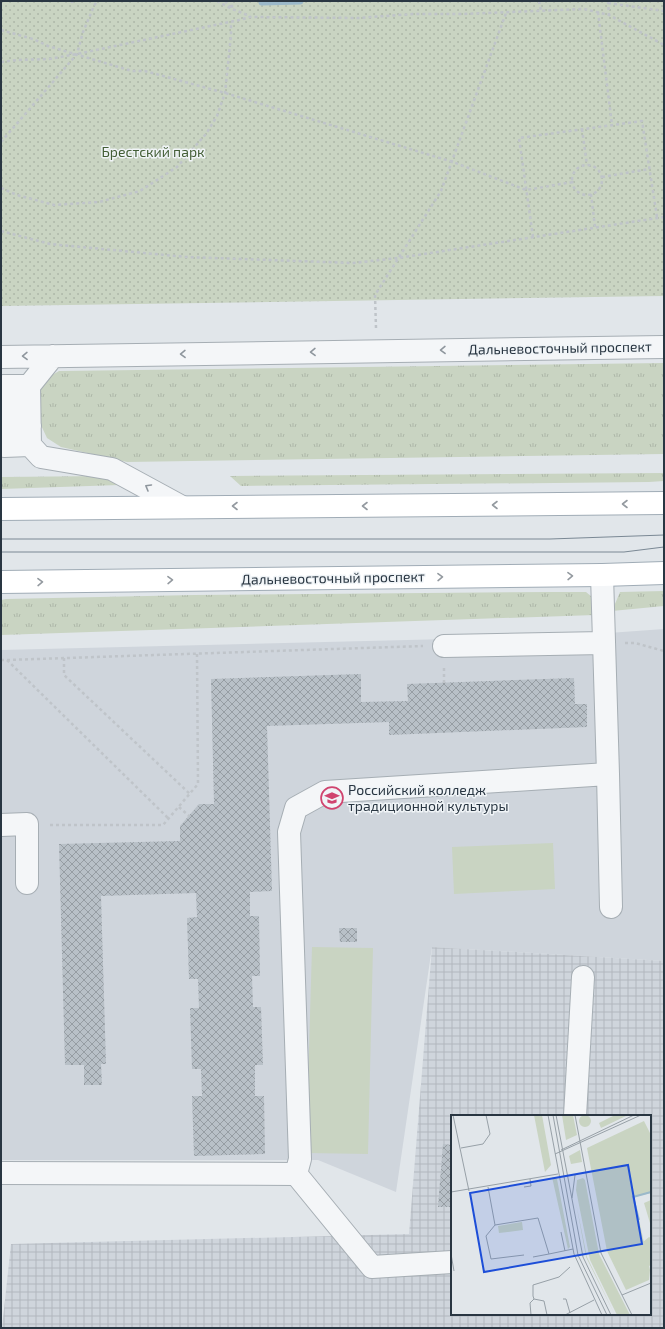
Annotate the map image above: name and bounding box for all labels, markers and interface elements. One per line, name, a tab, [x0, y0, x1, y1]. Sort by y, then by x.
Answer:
park label: Брестский парк	[101, 143, 205, 160]
street label: Дальневосточный проспект	[468, 337, 652, 358]
one-way arrow	[440, 346, 446, 354]
one-way arrow	[310, 348, 316, 356]
one-way arrow	[180, 350, 186, 358]
one-way arrow	[22, 352, 28, 361]
one-way arrow	[145, 485, 152, 492]
one-way arrow	[622, 500, 628, 508]
one-way arrow	[362, 501, 368, 510]
one-way arrow	[492, 501, 498, 509]
one-way arrow	[232, 502, 238, 510]
street label: Дальневосточный проспект	[241, 567, 425, 588]
one-way arrow	[567, 572, 573, 580]
one-way arrow	[437, 573, 443, 581]
one-way arrow	[167, 576, 173, 584]
one-way arrow	[37, 578, 43, 586]
place label: Российский колледж традиционной культуры	[348, 781, 509, 814]
school or university icon: Российский колледж традиционной культуры	[319, 785, 345, 811]
inset map	[451, 1115, 651, 1315]

